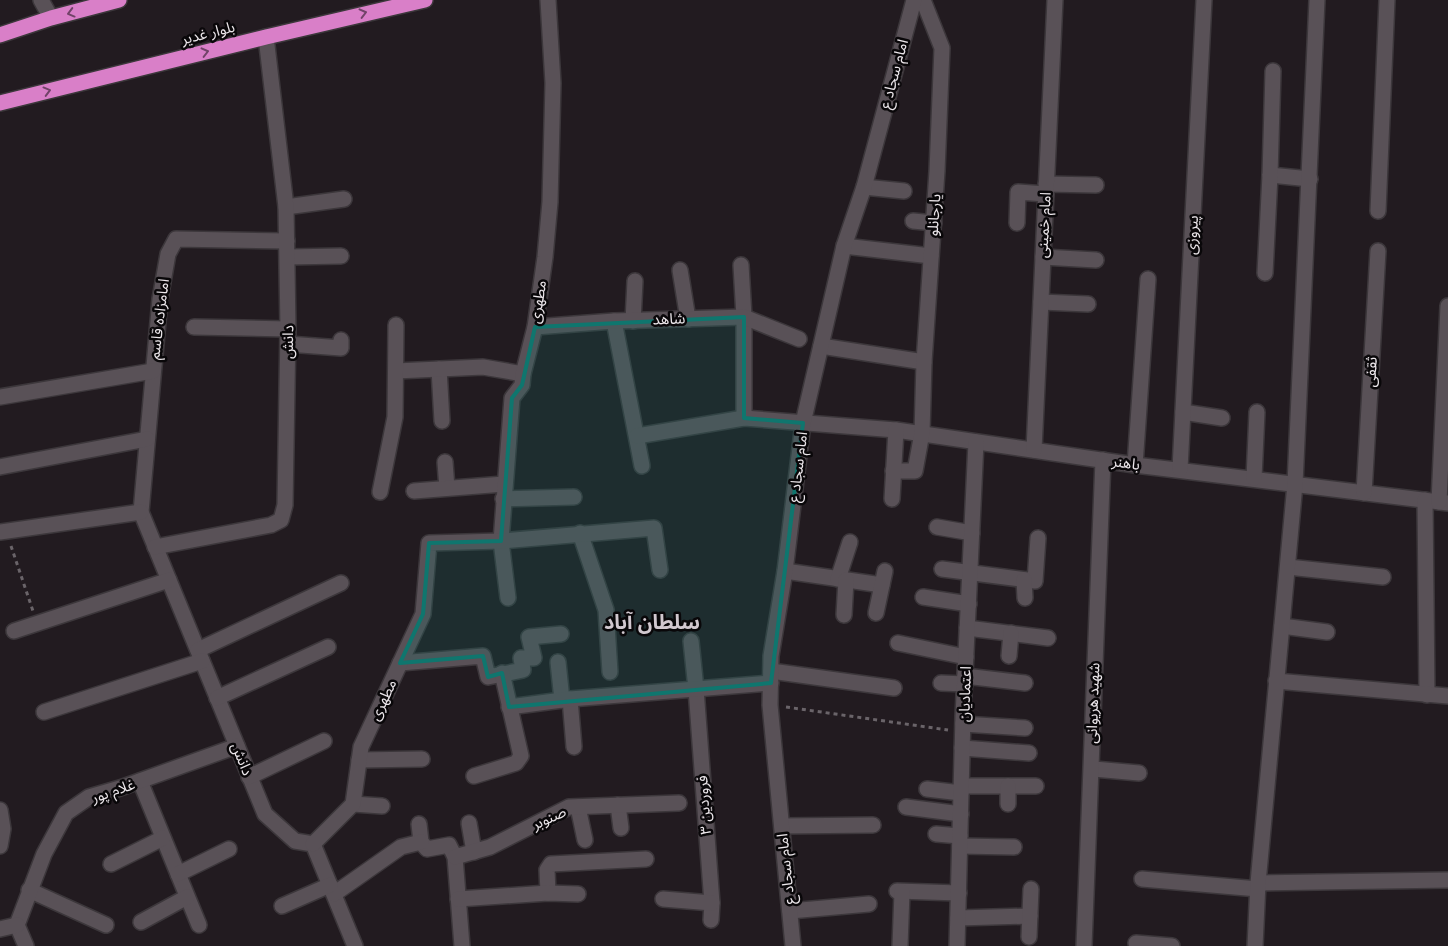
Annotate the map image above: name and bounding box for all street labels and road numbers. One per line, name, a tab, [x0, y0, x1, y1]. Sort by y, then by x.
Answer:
street label: بلوار غدیر	[178, 16, 237, 49]
street label: امام سجاد ع	[874, 37, 915, 112]
street label: امام خمینی	[1031, 191, 1057, 259]
street label: یارجانلو	[922, 193, 944, 237]
street label: پیروزی	[1180, 215, 1203, 255]
street label: امامزاده قاسم	[143, 277, 175, 361]
street label: مطهری	[524, 279, 550, 325]
street label: شاهد	[652, 307, 686, 329]
street label: دانش	[277, 325, 297, 359]
street label: ثقفی	[1359, 356, 1381, 388]
street label: امام سجاد ع	[783, 430, 814, 504]
street label: باهنر	[1110, 450, 1141, 474]
street label: شهید هریوانی	[1081, 662, 1103, 744]
street label: اعتمادیان	[953, 666, 975, 722]
street label: مطهری	[364, 676, 400, 724]
street label: دانش	[227, 739, 259, 778]
street label: غلام پور	[87, 773, 138, 809]
street label: فروردین ۳	[691, 774, 715, 835]
street label: صنوبر	[527, 800, 569, 834]
street label: امام سجاد ع	[771, 832, 802, 906]

